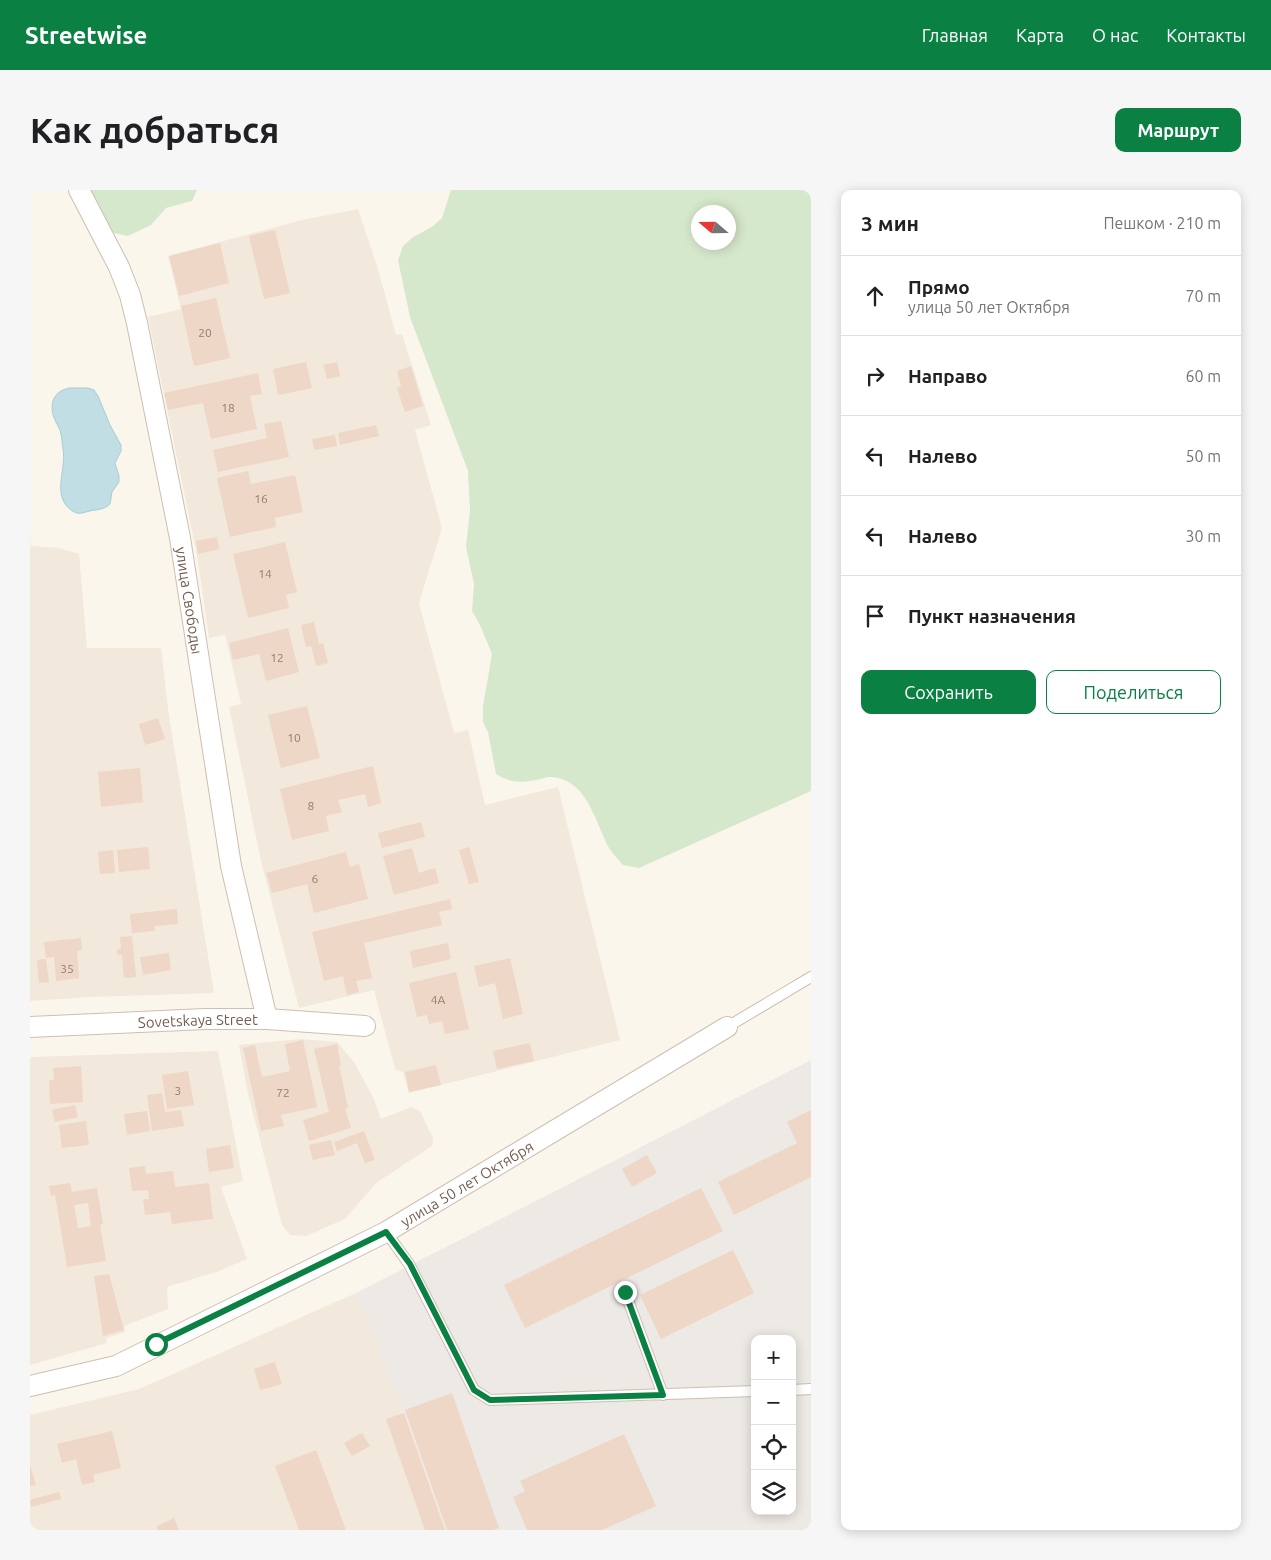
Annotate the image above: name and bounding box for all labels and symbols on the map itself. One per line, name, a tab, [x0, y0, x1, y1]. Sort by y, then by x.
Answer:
north arrow	[691, 205, 736, 250]
house number: 20	[198, 326, 212, 339]
house number: 18	[221, 401, 235, 414]
house number: 16	[254, 492, 268, 505]
street label: улица Свободы	[173, 545, 206, 655]
house number: 14	[258, 567, 272, 580]
house number: 12	[270, 651, 284, 664]
house number: 10	[287, 731, 301, 744]
house number: 8	[308, 799, 315, 812]
house number: 6	[312, 872, 319, 885]
house number: 35	[60, 962, 74, 975]
house number: 4А	[431, 993, 445, 1006]
street label: Sovetskaya Street	[137, 1011, 258, 1031]
house number: 3	[175, 1084, 181, 1097]
house number: 72	[276, 1086, 290, 1099]
street label: улица 50 лет Октября	[397, 1137, 536, 1230]
route end	[614, 1281, 637, 1304]
route start	[145, 1333, 168, 1356]

